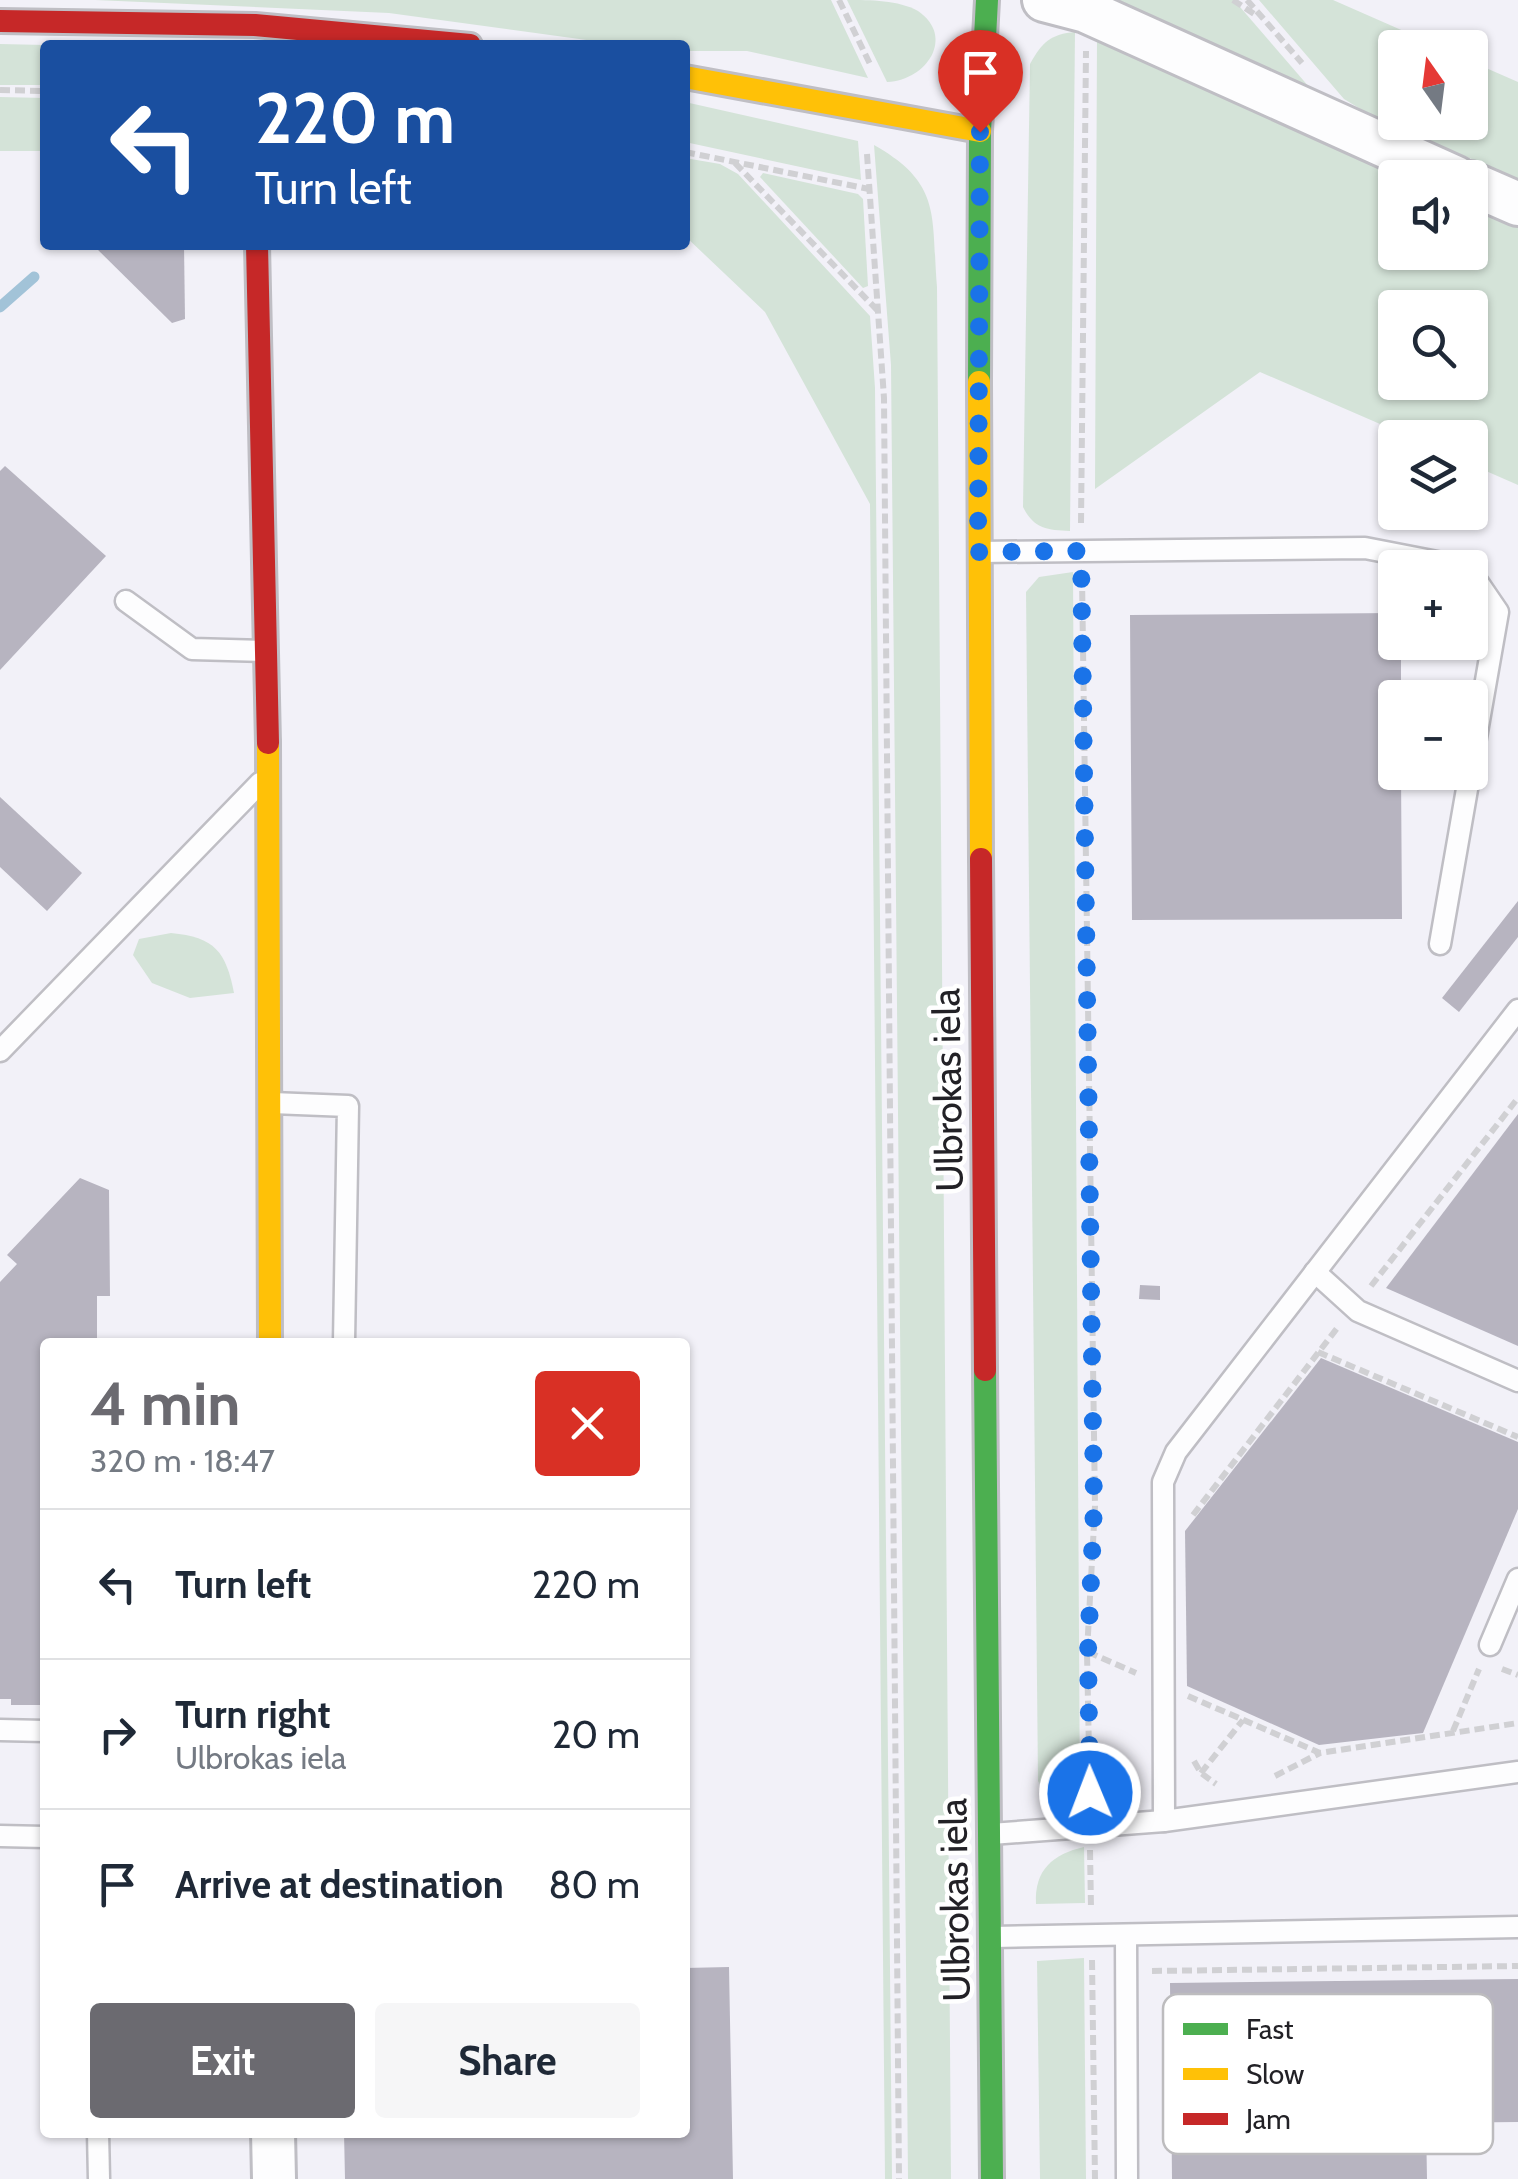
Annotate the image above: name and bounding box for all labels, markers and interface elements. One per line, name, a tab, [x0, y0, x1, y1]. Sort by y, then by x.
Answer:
pin	[938, 30, 1023, 133]
north arrow	[1378, 30, 1488, 140]
map controls	[1378, 30, 1488, 790]
icon: arrive	[953, 45, 1008, 100]
text: 220 m	[255, 75, 455, 161]
icon: left	[90, 80, 220, 210]
button: sound	[1378, 160, 1488, 270]
text: Turn left	[255, 161, 412, 215]
button: search	[1378, 290, 1488, 400]
button: layers	[1378, 420, 1488, 530]
button: +	[1378, 550, 1488, 660]
button: −	[1378, 680, 1488, 790]
street label: Ulbrokas iela	[922, 988, 973, 1192]
text: 4 min	[90, 1367, 240, 1440]
button: close	[535, 1371, 640, 1476]
text: 320 m · 18:47	[90, 1441, 275, 1480]
icon: left	[90, 1557, 145, 1612]
text: Turn left	[175, 1561, 311, 1608]
text: 220 m	[532, 1561, 640, 1608]
text: Turn right	[175, 1691, 331, 1738]
icon: right	[90, 1707, 145, 1762]
text: 20 m	[552, 1711, 640, 1758]
text: Ulbrokas iela	[175, 1738, 346, 1777]
position arrow	[1038, 1741, 1142, 1845]
street label: Ulbrokas iela	[929, 1798, 980, 2002]
icon: arrive	[90, 1857, 145, 1912]
text: Arrive at destination	[175, 1861, 504, 1908]
text: 80 m	[549, 1861, 640, 1908]
legend	[1163, 1994, 1493, 2154]
button: Exit	[90, 2003, 355, 2118]
button: Share	[375, 2003, 640, 2118]
text: Fast	[1246, 2012, 1294, 2046]
text: Slow	[1246, 2057, 1304, 2091]
text: Jam	[1245, 2102, 1291, 2136]

